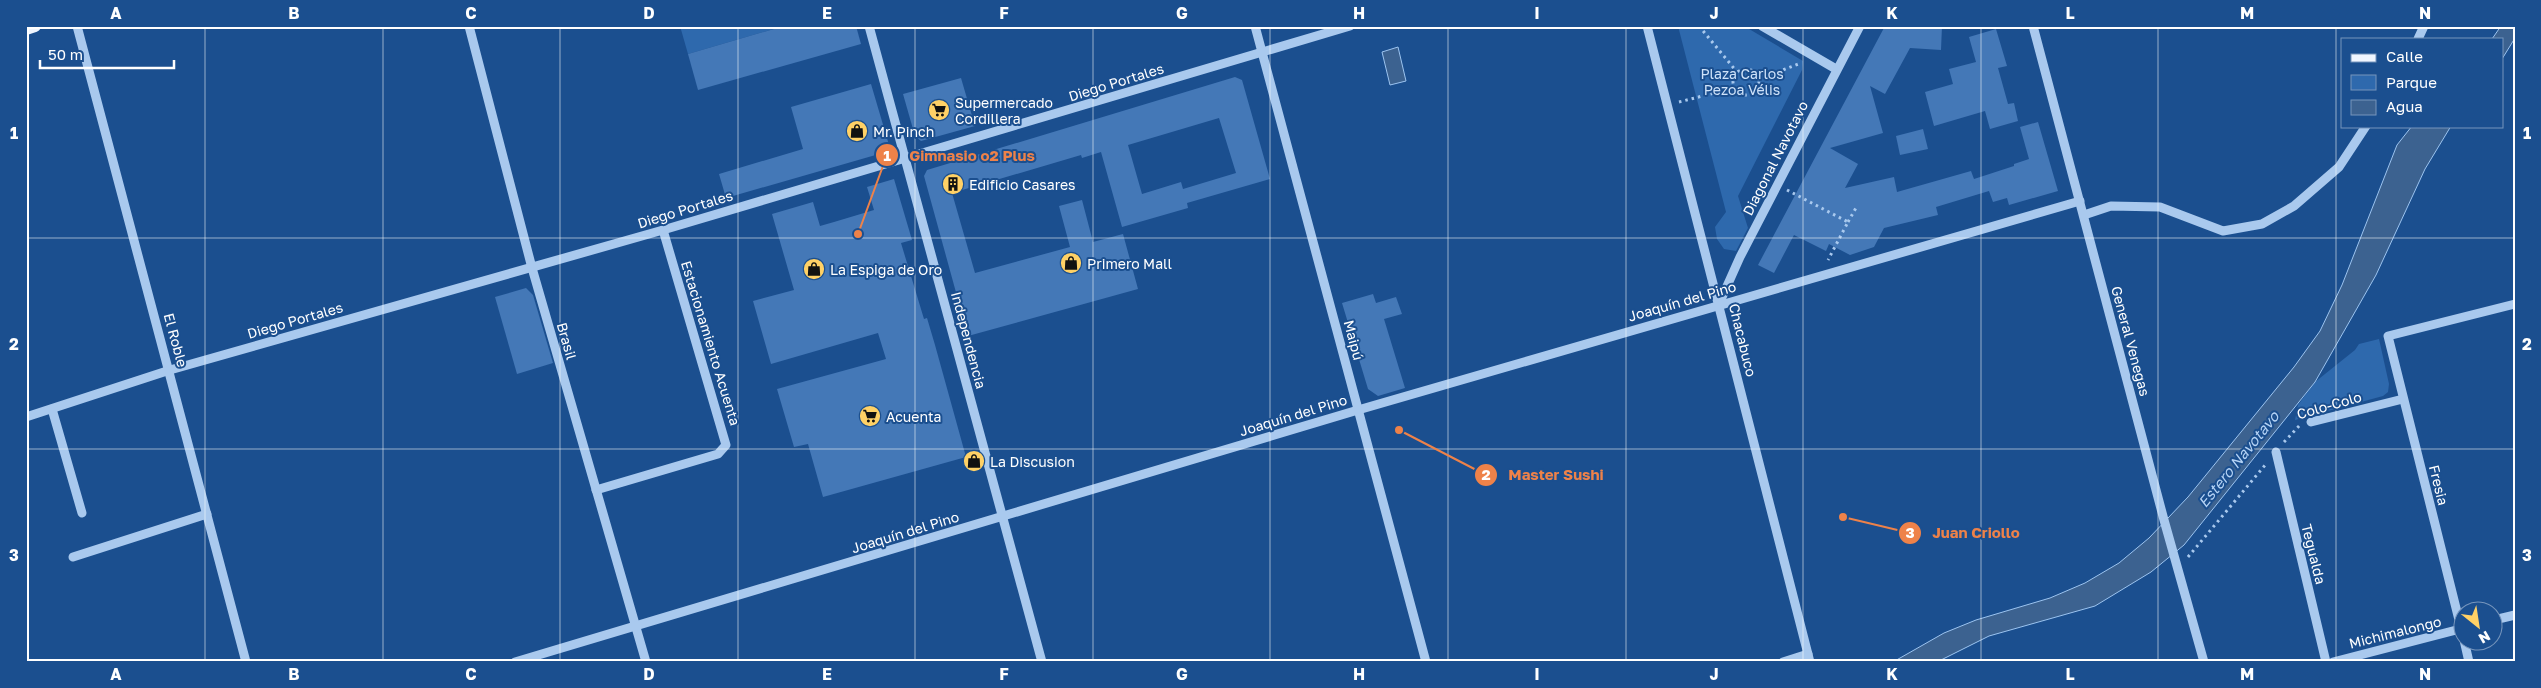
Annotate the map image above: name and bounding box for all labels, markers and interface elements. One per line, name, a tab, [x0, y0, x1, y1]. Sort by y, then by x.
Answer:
text: A	[110, 3, 122, 23]
text: B	[288, 3, 300, 23]
text: C	[465, 3, 477, 23]
text: D	[643, 3, 655, 23]
text: E	[822, 3, 832, 23]
text: F	[999, 3, 1009, 23]
text: G	[1176, 3, 1188, 23]
text: H	[1353, 3, 1365, 23]
text: I	[1534, 3, 1540, 23]
text: J	[1709, 3, 1719, 23]
text: K	[1886, 3, 1898, 23]
text: L	[2065, 3, 2075, 23]
text: M	[2240, 3, 2254, 23]
text: N	[2419, 3, 2431, 23]
scale bar	[40, 38, 174, 70]
legend	[2341, 38, 2504, 128]
text: 50 m	[48, 45, 83, 63]
text: Calle	[2386, 47, 2423, 65]
street label: Diego Portales	[1066, 59, 1166, 105]
park label: Plaza Carlos Pezoa Vélis	[1700, 65, 1784, 98]
text: Parque	[2386, 73, 2437, 91]
place label: Supermercado Cordillera	[955, 94, 1053, 127]
text: Agua	[2386, 97, 2423, 115]
supermarket icon: Supermercado Cordillera	[927, 98, 951, 122]
street label: Diagonal Navotavo	[1739, 98, 1811, 218]
shop icon: Mr. Pinch	[845, 119, 869, 143]
text: 1	[10, 123, 18, 143]
place label: Mr. Pinch	[873, 123, 934, 140]
text: 1	[2523, 123, 2531, 143]
callout: Gimnasio o2 Plus	[874, 140, 1045, 170]
text: 1	[883, 146, 891, 164]
text: Gimnasio o2 Plus	[909, 146, 1035, 164]
building icon: Edificio Casares	[941, 172, 965, 196]
place label: Edificio Casares	[969, 176, 1076, 193]
street label: Diego Portales	[635, 186, 735, 232]
shop icon: Primero Mall	[1059, 251, 1083, 275]
place label: Primero Mall	[1087, 255, 1172, 272]
shop icon: La Espiga de Oro	[802, 257, 826, 281]
street label: Estacionamiento Acuenta	[678, 259, 744, 427]
place label: La Espiga de Oro	[830, 261, 942, 278]
street label: Joaquín del Pino	[1626, 277, 1738, 325]
street label: General Venegas	[2108, 284, 2154, 398]
street label: Independencia	[948, 290, 990, 390]
street label: Diego Portales	[245, 298, 345, 342]
street label: Chacabuco	[1726, 302, 1760, 378]
street label: El Roble	[161, 311, 191, 369]
street label: Maipú	[1341, 318, 1367, 362]
street label: Brasil	[554, 320, 580, 362]
text: 2	[9, 334, 19, 354]
text: 2	[2522, 334, 2532, 354]
street label: Colo-Colo	[2295, 388, 2363, 422]
street label: Joaquín del Pino	[1237, 391, 1349, 439]
supermarket icon: Acuenta	[858, 404, 882, 428]
water label: Estero Navotavo	[2194, 407, 2283, 511]
place label: Acuenta	[886, 408, 941, 425]
shop icon: La Discusion	[962, 449, 986, 473]
place label: La Discusion	[990, 453, 1075, 470]
callout: Master Sushi	[1474, 460, 1614, 490]
street label: Fresia	[2426, 463, 2452, 507]
text: 2	[1481, 465, 1491, 483]
text: Master Sushi	[1508, 465, 1604, 483]
street label: Joaquín del Pino	[849, 508, 961, 556]
callout: Juan Criollo	[1897, 518, 2030, 548]
street label: Tegualda	[2298, 522, 2330, 586]
text: 3	[1905, 523, 1915, 541]
text: Juan Criollo	[1932, 523, 2020, 541]
text: 3	[9, 545, 19, 565]
text: 3	[2522, 545, 2532, 565]
north arrow	[2454, 600, 2504, 650]
street label: Michimalongo	[2347, 612, 2443, 652]
text: N	[2476, 628, 2494, 648]
text: A	[110, 664, 122, 684]
text: B	[288, 664, 300, 684]
text: C	[465, 664, 477, 684]
text: D	[643, 664, 655, 684]
text: E	[822, 664, 832, 684]
text: F	[999, 664, 1009, 684]
text: G	[1176, 664, 1188, 684]
text: H	[1353, 664, 1365, 684]
text: I	[1534, 664, 1540, 684]
text: J	[1709, 664, 1719, 684]
text: K	[1886, 664, 1898, 684]
text: L	[2065, 664, 2075, 684]
text: M	[2240, 664, 2254, 684]
text: N	[2419, 664, 2431, 684]

